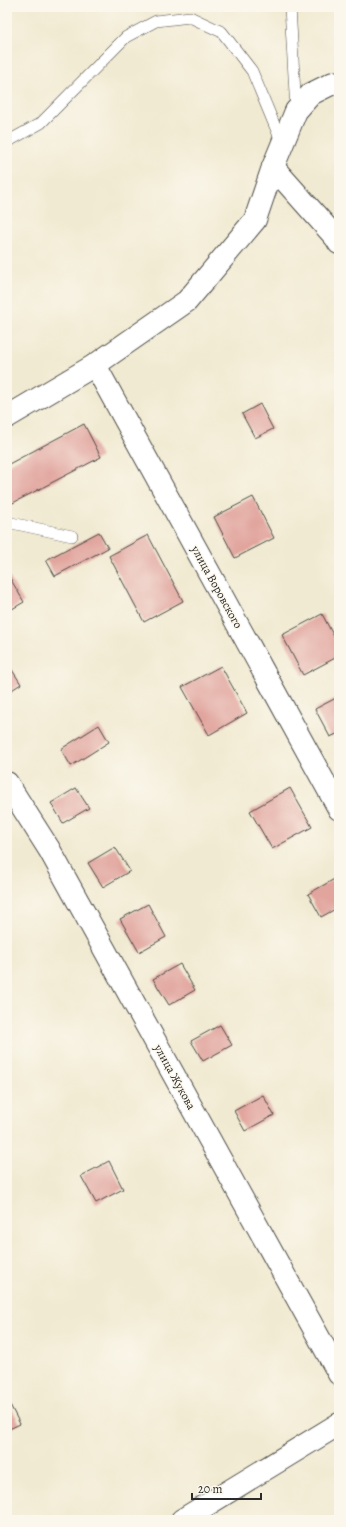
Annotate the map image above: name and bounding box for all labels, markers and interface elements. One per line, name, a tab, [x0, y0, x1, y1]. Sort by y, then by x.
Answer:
street label: улица Воровского	[187, 542, 246, 631]
street label: улица Жукова	[150, 1041, 200, 1113]
scale bar	[192, 1475, 261, 1501]
text: 20 m	[198, 1481, 222, 1497]

